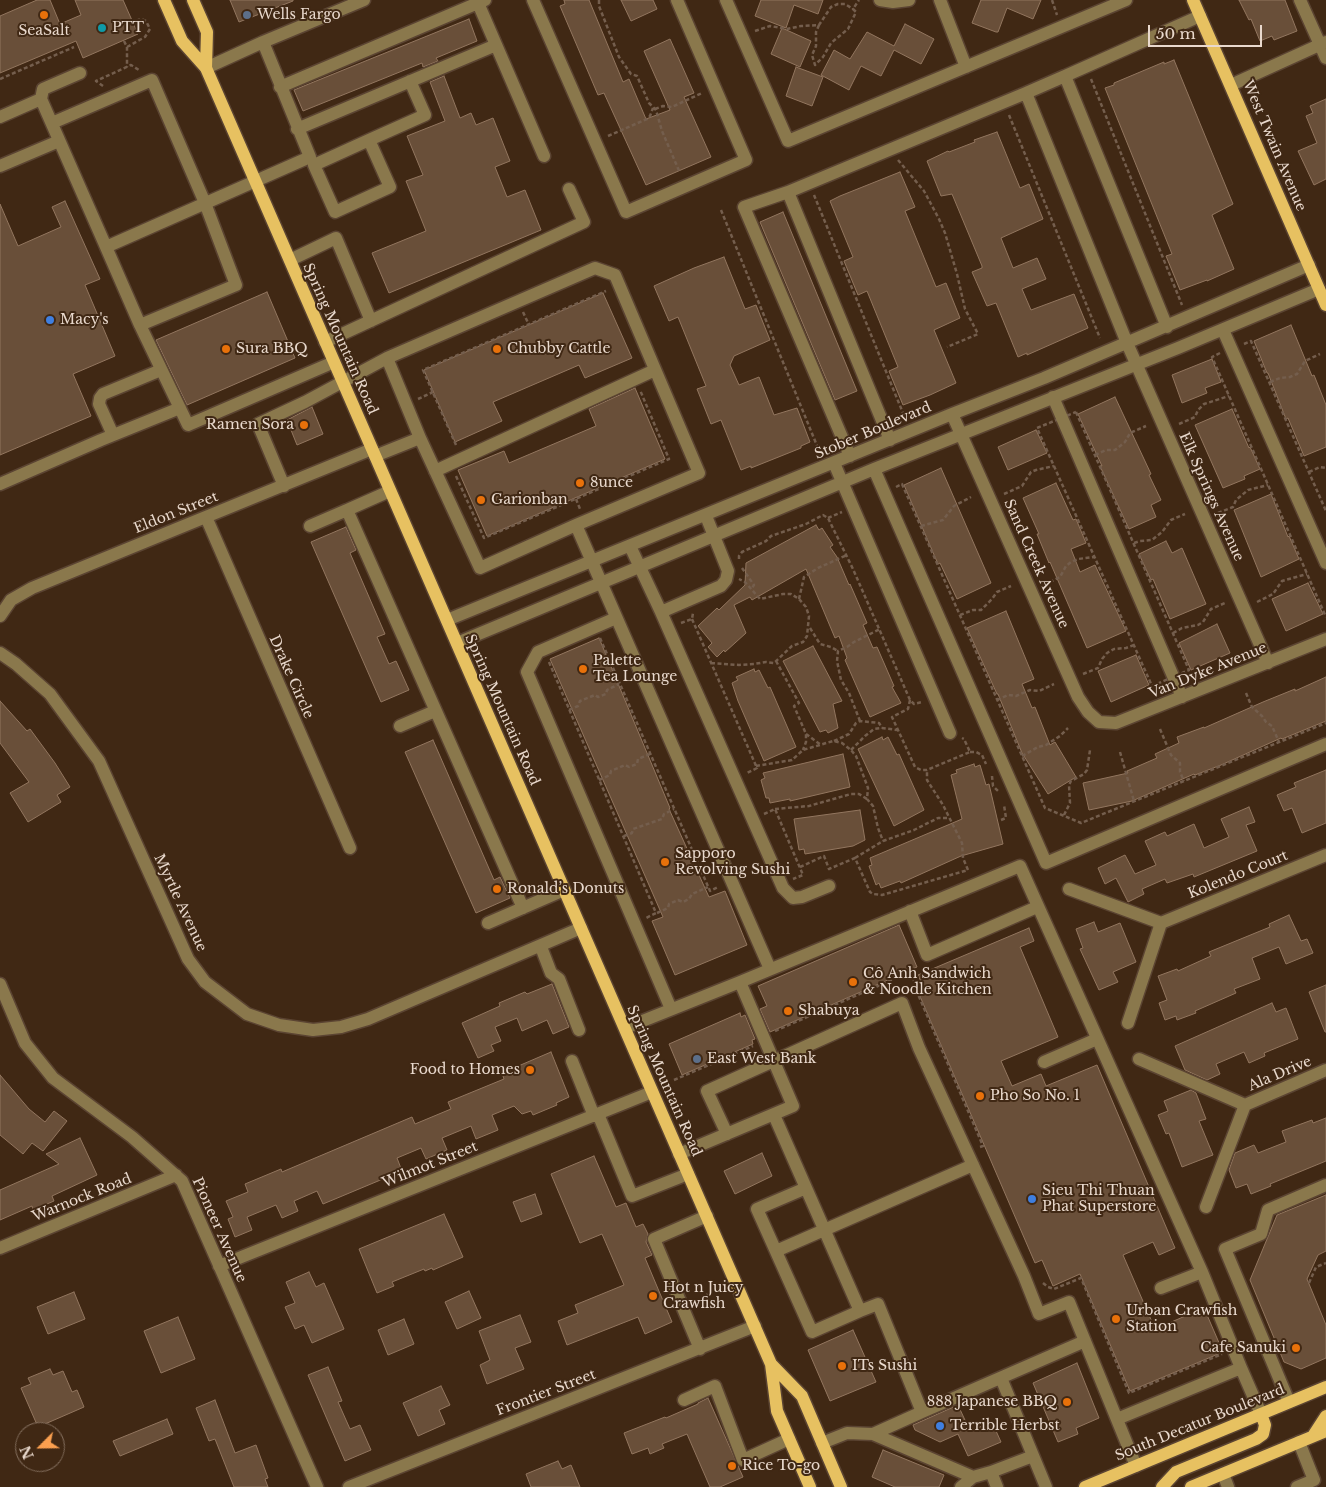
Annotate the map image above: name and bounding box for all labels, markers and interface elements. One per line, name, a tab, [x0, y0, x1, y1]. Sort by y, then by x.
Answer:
place label: Wells Fargo	[257, 7, 341, 23]
marker: SeaSalt	[38, 9, 50, 21]
marker: Wells Fargo	[241, 9, 253, 21]
scale bar	[1151, 15, 1265, 47]
place label: PTT	[112, 20, 144, 36]
marker: PTT	[96, 22, 108, 34]
place label: SeaSalt	[18, 23, 70, 39]
text: 50 m	[1156, 24, 1196, 43]
street label: West Twain Avenue	[1239, 78, 1309, 214]
street label: Spring Mountain Road	[299, 261, 381, 417]
place label: Macy's	[60, 312, 109, 328]
marker: Macy's	[44, 314, 56, 326]
place label: Sura BBQ	[236, 341, 308, 357]
place label: Chubby Cattle	[507, 341, 610, 357]
marker: Sura BBQ	[220, 343, 232, 355]
marker: Chubby Cattle	[491, 343, 503, 355]
street label: Stober Boulevard	[812, 399, 934, 463]
place label: Ramen Sora	[206, 417, 294, 433]
marker: Ramen Sora	[298, 419, 310, 431]
street label: Elk Springs Avenue	[1175, 430, 1247, 564]
place label: 8unce	[590, 475, 633, 491]
marker: 8unce	[574, 477, 586, 489]
street label: Eldon Street	[132, 489, 220, 537]
place label: Garionban	[491, 492, 568, 508]
marker: Garionban	[475, 494, 487, 506]
street label: Sand Creek Avenue	[1000, 497, 1072, 631]
street label: Spring Mountain Road	[461, 632, 543, 788]
street label: Drake Circle	[265, 633, 317, 721]
street label: Van Dyke Avenue	[1147, 640, 1269, 702]
place label: Palette Tea Lounge	[593, 653, 677, 686]
marker: Palette Tea Lounge	[577, 663, 589, 675]
place label: Sapporo Revolving Sushi	[675, 846, 790, 879]
street label: Kolendo Court	[1186, 847, 1290, 903]
street label: Myrtle Avenue	[150, 852, 210, 954]
marker: Sapporo Revolving Sushi	[659, 856, 671, 868]
place label: Ronald’s Donuts	[507, 881, 624, 897]
marker: Ronald’s Donuts	[491, 883, 503, 895]
place label: Cô Anh Sandwich & Noodle Kitchen	[863, 966, 992, 999]
marker: Cô Anh Sandwich & Noodle Kitchen	[847, 976, 859, 988]
street label: Spring Mountain Road	[623, 1003, 705, 1159]
place label: Shabuya	[798, 1003, 860, 1019]
marker: Shabuya	[782, 1005, 794, 1017]
place label: East West Bank	[707, 1051, 816, 1067]
marker: East West Bank	[691, 1053, 703, 1065]
street label: Ala Drive	[1246, 1053, 1314, 1095]
place label: Food to Homes	[410, 1062, 520, 1078]
marker: Food to Homes	[524, 1064, 536, 1076]
place label: Pho So No. 1	[990, 1088, 1080, 1104]
marker: Pho So No. 1	[974, 1090, 986, 1102]
street label: Wilmot Street	[380, 1138, 480, 1192]
street label: Warnock Road	[30, 1170, 134, 1226]
street label: Pioneer Avenue	[188, 1175, 250, 1285]
place label: Sieu Thi Thuan Phat Superstore	[1042, 1183, 1156, 1216]
marker: Sieu Thi Thuan Phat Superstore	[1026, 1193, 1038, 1205]
place label: Hot n Juicy Crawfish	[663, 1280, 744, 1312]
marker: Hot n Juicy Crawfish	[647, 1290, 659, 1302]
place label: Urban Crawfish Station	[1126, 1303, 1237, 1335]
marker: Urban Crawfish Station	[1110, 1313, 1122, 1325]
place label: Cafe Sanuki	[1200, 1340, 1286, 1356]
marker: Cafe Sanuki	[1290, 1342, 1302, 1354]
place label: ITs Sushi	[852, 1358, 917, 1374]
marker: ITs Sushi	[836, 1360, 848, 1372]
street label: Frontier Street	[494, 1366, 598, 1420]
street label: South Decatur Boulevard	[1113, 1381, 1287, 1465]
place label: 888 Japanese BBQ	[927, 1394, 1057, 1410]
marker: 888 Japanese BBQ	[1061, 1396, 1073, 1408]
place label: Terrible Herbst	[950, 1418, 1060, 1434]
marker: Terrible Herbst	[934, 1420, 946, 1432]
north arrow	[15, 1422, 65, 1472]
text: N	[16, 1443, 38, 1462]
place label: Rice To-go	[742, 1458, 820, 1474]
marker: Rice To-go	[726, 1460, 738, 1472]

